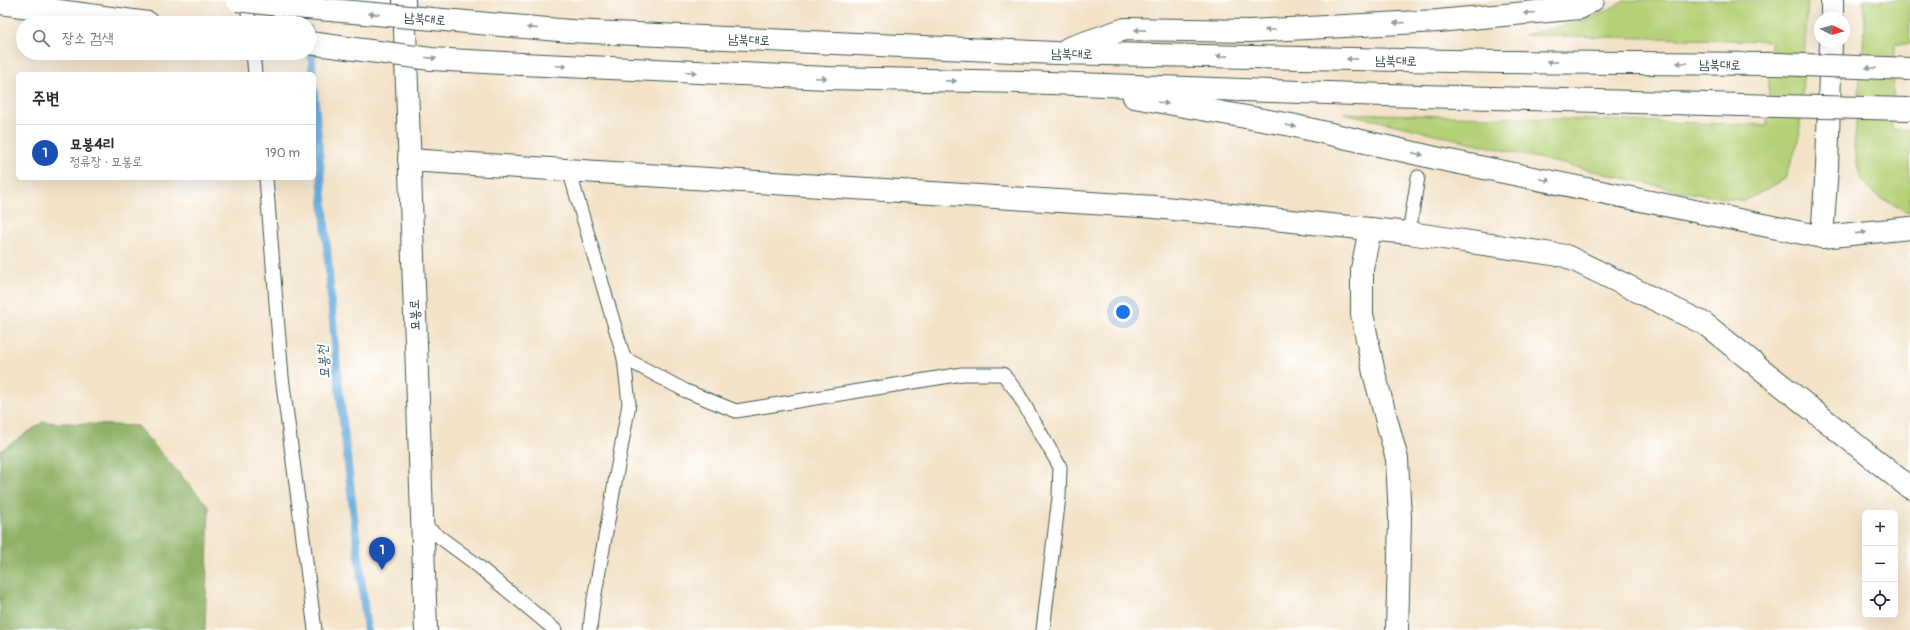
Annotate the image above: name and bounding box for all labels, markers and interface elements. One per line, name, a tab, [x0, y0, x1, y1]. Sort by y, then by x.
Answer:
street label: 남북대로	[403, 9, 446, 29]
one-way arrow	[1523, 9, 1535, 16]
one-way arrow	[368, 11, 380, 17]
north arrow	[1814, 12, 1850, 48]
search box	[16, 16, 316, 60]
one-way arrow	[1393, 19, 1405, 26]
one-way arrow	[526, 24, 538, 31]
one-way arrow	[1134, 26, 1146, 33]
icon: search	[30, 27, 52, 49]
one-way arrow	[1263, 27, 1276, 33]
text: 장소 검색	[62, 29, 114, 48]
street label: 남북대로	[728, 31, 770, 49]
street label: 남북대로	[1051, 46, 1093, 62]
one-way arrow	[1215, 53, 1228, 59]
street label: 남북대로	[1375, 53, 1417, 69]
one-way arrow	[425, 55, 437, 62]
one-way arrow	[1345, 56, 1358, 62]
street label: 남북대로	[1699, 57, 1741, 73]
one-way arrow	[1545, 59, 1558, 65]
one-way arrow	[1675, 60, 1688, 66]
one-way arrow	[555, 63, 568, 69]
one-way arrow	[1864, 65, 1877, 71]
one-way arrow	[685, 69, 698, 75]
one-way arrow	[815, 75, 828, 81]
one-way arrow	[945, 78, 958, 84]
text: 주변	[32, 88, 59, 109]
one-way arrow	[1157, 100, 1169, 106]
one-way arrow	[1285, 123, 1297, 129]
text: 묘봉4리	[70, 135, 115, 154]
text: 1	[42, 145, 48, 161]
text: 190 m	[265, 145, 300, 161]
one-way arrow	[1412, 151, 1424, 157]
text: 정류장 · 묘봉로	[70, 154, 143, 170]
one-way arrow	[1539, 178, 1551, 184]
one-way arrow	[1855, 230, 1867, 236]
street label: 묘봉로	[406, 299, 424, 331]
your location	[1113, 302, 1133, 322]
water label: 묘봉천	[313, 343, 333, 380]
map controls	[1862, 510, 1898, 618]
button: +	[1862, 510, 1898, 546]
pin: 1	[369, 537, 395, 570]
button: −	[1862, 546, 1898, 582]
button: locate	[1862, 582, 1898, 618]

